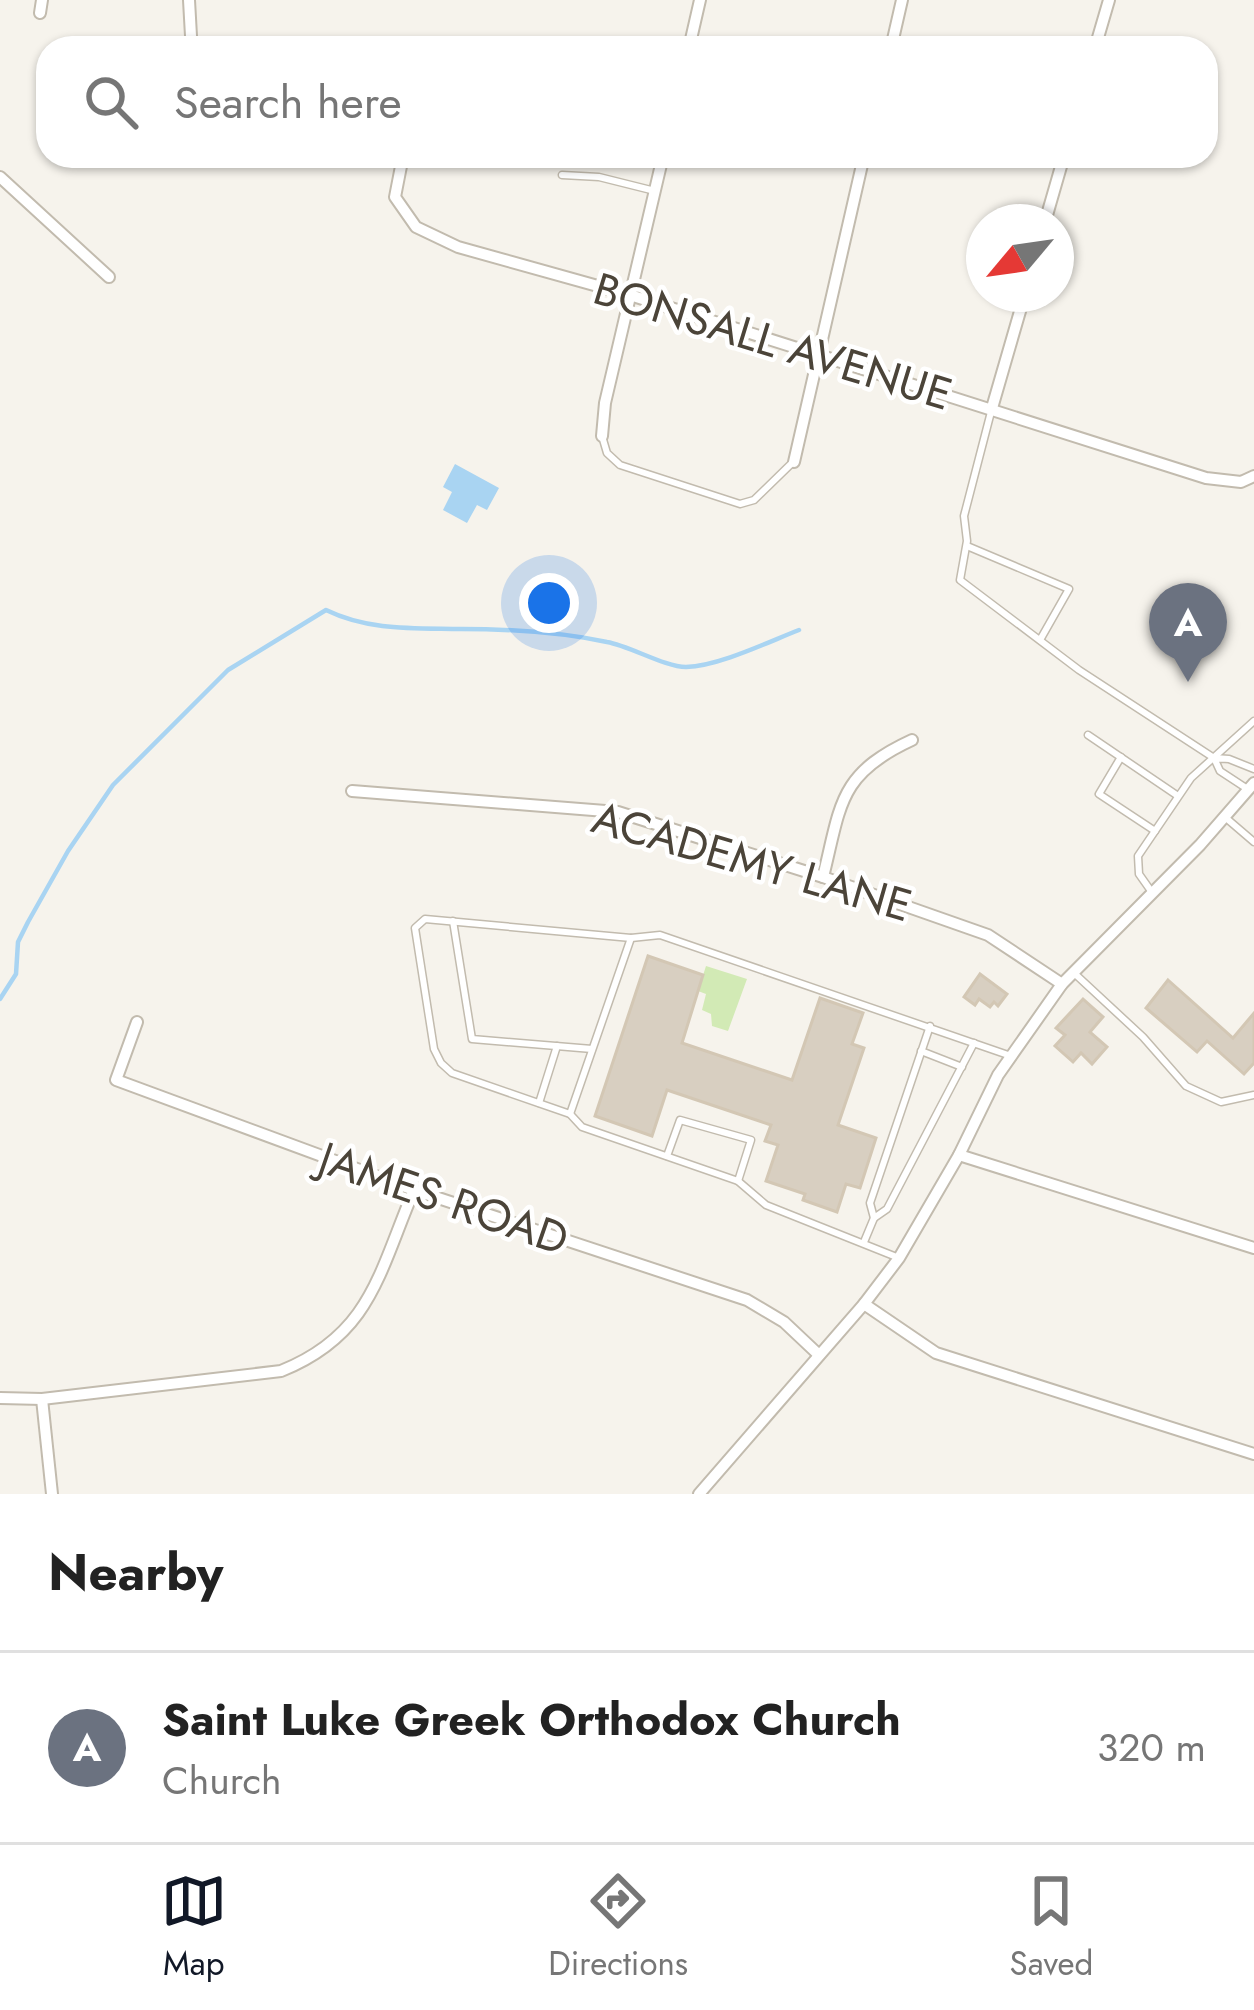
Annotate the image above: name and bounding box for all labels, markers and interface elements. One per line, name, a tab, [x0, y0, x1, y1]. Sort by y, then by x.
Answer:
search box	[36, 36, 1218, 168]
icon: search	[78, 69, 144, 135]
text: Search here	[174, 70, 402, 135]
north arrow	[966, 204, 1074, 312]
street label: BONSALL AVENUE	[586, 256, 960, 427]
your location	[519, 573, 579, 633]
pin: A	[1149, 583, 1227, 682]
street label: ACADEMY LANE	[584, 785, 919, 938]
street label: JAMES ROAD	[306, 1124, 577, 1271]
text: Nearby	[48, 1535, 223, 1609]
text: Saint Luke Greek Orthodox Church	[162, 1687, 901, 1752]
text: A	[73, 1719, 101, 1776]
text: 320 m	[1097, 1719, 1206, 1776]
text: Church	[162, 1752, 282, 1809]
tab: Map	[161, 1868, 227, 1987]
tab: Directions	[548, 1868, 688, 1987]
tab: Saved	[1010, 1868, 1093, 1987]

